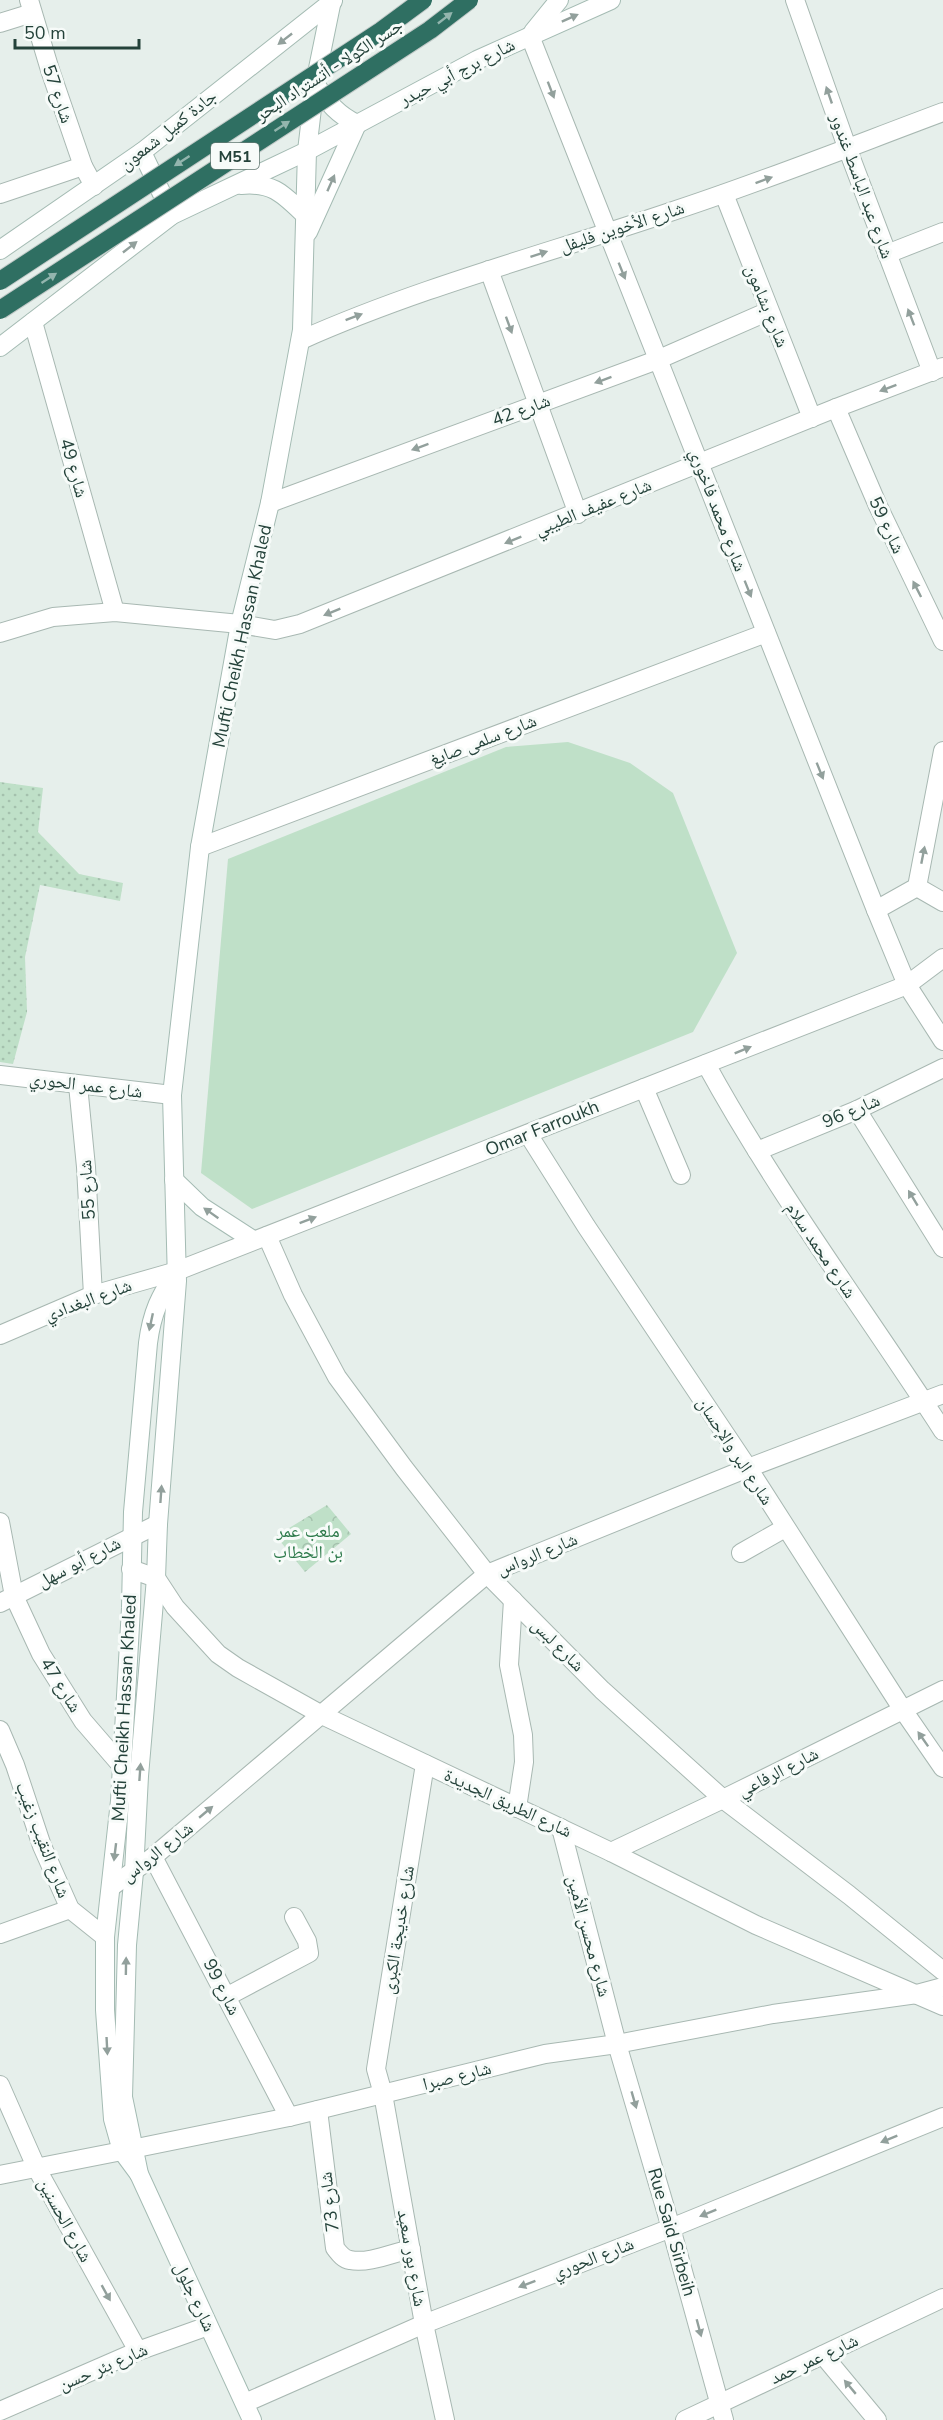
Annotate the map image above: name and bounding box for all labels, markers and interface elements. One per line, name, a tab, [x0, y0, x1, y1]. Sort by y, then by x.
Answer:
scale bar	[15, 12, 140, 50]
one-way arrow	[437, 12, 453, 25]
street label: جسر الكولا - أتستراد البحر	[250, 13, 407, 127]
one-way arrow	[562, 13, 580, 23]
text: 50 m	[24, 21, 66, 45]
one-way arrow	[277, 33, 293, 46]
street label: شارع برج أبي حيدر	[394, 33, 520, 114]
street label: شارع 57	[37, 62, 79, 126]
one-way arrow	[547, 81, 556, 99]
street label: جادة كميل شمعون	[114, 84, 222, 176]
one-way arrow	[823, 86, 833, 104]
street label: شارع عبد الباسط غندور	[824, 109, 899, 262]
one-way arrow	[274, 120, 291, 131]
road number: M51	[211, 143, 259, 169]
one-way arrow	[174, 155, 191, 166]
one-way arrow	[326, 174, 336, 192]
one-way arrow	[755, 174, 773, 184]
street label: شارع الأخوين فليفل	[557, 196, 687, 258]
one-way arrow	[122, 241, 138, 254]
one-way arrow	[530, 248, 548, 258]
street label: شارع بشامون	[739, 261, 795, 351]
one-way arrow	[617, 263, 627, 281]
one-way arrow	[41, 273, 57, 284]
one-way arrow	[906, 308, 915, 326]
one-way arrow	[346, 312, 364, 322]
one-way arrow	[505, 316, 514, 334]
one-way arrow	[593, 376, 611, 386]
one-way arrow	[879, 384, 897, 393]
street label: شارع 42	[488, 388, 554, 432]
street label: شارع 49	[54, 436, 94, 500]
one-way arrow	[410, 443, 428, 453]
street label: شارع محمد فاخوري	[681, 445, 752, 576]
street label: شارع عفيف الطيبي	[531, 473, 656, 544]
street label: شارع 59	[863, 493, 911, 557]
street label: Mufti Cheikh Hassan Khaled	[207, 522, 277, 750]
one-way arrow	[503, 535, 521, 545]
one-way arrow	[912, 580, 921, 597]
one-way arrow	[744, 581, 754, 599]
one-way arrow	[322, 607, 340, 617]
street label: شارع سلمى صايغ	[426, 709, 540, 771]
one-way arrow	[815, 762, 825, 780]
one-way arrow	[919, 846, 928, 865]
one-way arrow	[735, 1044, 753, 1054]
street label: شارع عمر الحوري	[28, 1066, 144, 1106]
street label: شارع 96	[818, 1088, 884, 1134]
street label: Omar Farroukh	[481, 1094, 603, 1162]
street label: شارع 55	[73, 1159, 101, 1221]
one-way arrow	[907, 1190, 918, 1206]
street label: شارع محمد سلام	[780, 1197, 862, 1303]
one-way arrow	[203, 1208, 219, 1219]
one-way arrow	[299, 1215, 317, 1225]
street label: شارع البغدادي	[41, 1273, 136, 1329]
one-way arrow	[146, 1313, 156, 1332]
street label: شارع البر والإحسان	[691, 1392, 779, 1510]
one-way arrow	[156, 1484, 165, 1503]
park label: ملعب عمر بن الخطاب	[273, 1519, 343, 1564]
street label: شارع الرواس	[493, 1527, 581, 1581]
street label: شارع أبو سهل	[33, 1531, 125, 1593]
street label: Mufti Cheikh Hassan Khaled	[106, 1594, 142, 1822]
street label: شارع لبس	[526, 1613, 590, 1677]
street label: شارع 47	[35, 1653, 87, 1717]
one-way arrow	[917, 1731, 929, 1747]
street label: شارع الرفاعي	[733, 1741, 824, 1805]
one-way arrow	[135, 1762, 144, 1781]
street label: شارع الطريق الجديدة	[440, 1763, 576, 1843]
street label: شارع النقيب زغيب	[10, 1779, 76, 1901]
one-way arrow	[198, 1806, 214, 1819]
street label: شارع الرواس	[116, 1816, 198, 1888]
one-way arrow	[110, 1842, 120, 1861]
street label: شارع خديجة الكبرى	[376, 1864, 420, 1996]
street label: شارع محسن الأمين	[561, 1873, 617, 1999]
street label: شارع 99	[198, 1955, 246, 2019]
one-way arrow	[121, 1957, 131, 1976]
one-way arrow	[102, 2037, 111, 2056]
street label: شارع صبرا	[420, 2056, 494, 2096]
one-way arrow	[630, 2091, 639, 2109]
one-way arrow	[880, 2135, 898, 2144]
street label: Rue Said Sirbeih	[642, 2165, 702, 2299]
street label: شارع 73	[313, 2171, 345, 2233]
street label: شارع الحسنين	[32, 2173, 98, 2267]
street label: شارع بور سعيد	[392, 2208, 432, 2308]
one-way arrow	[699, 2208, 717, 2218]
street label: شارع الحوري	[549, 2231, 638, 2287]
street label: شارع جلول	[169, 2258, 221, 2336]
one-way arrow	[518, 2280, 536, 2289]
one-way arrow	[101, 2285, 111, 2302]
one-way arrow	[695, 2319, 704, 2337]
street label: شارع عمر حمد	[766, 2328, 862, 2390]
street label: شارع بئر حسن	[55, 2337, 151, 2397]
one-way arrow	[844, 2380, 857, 2395]

